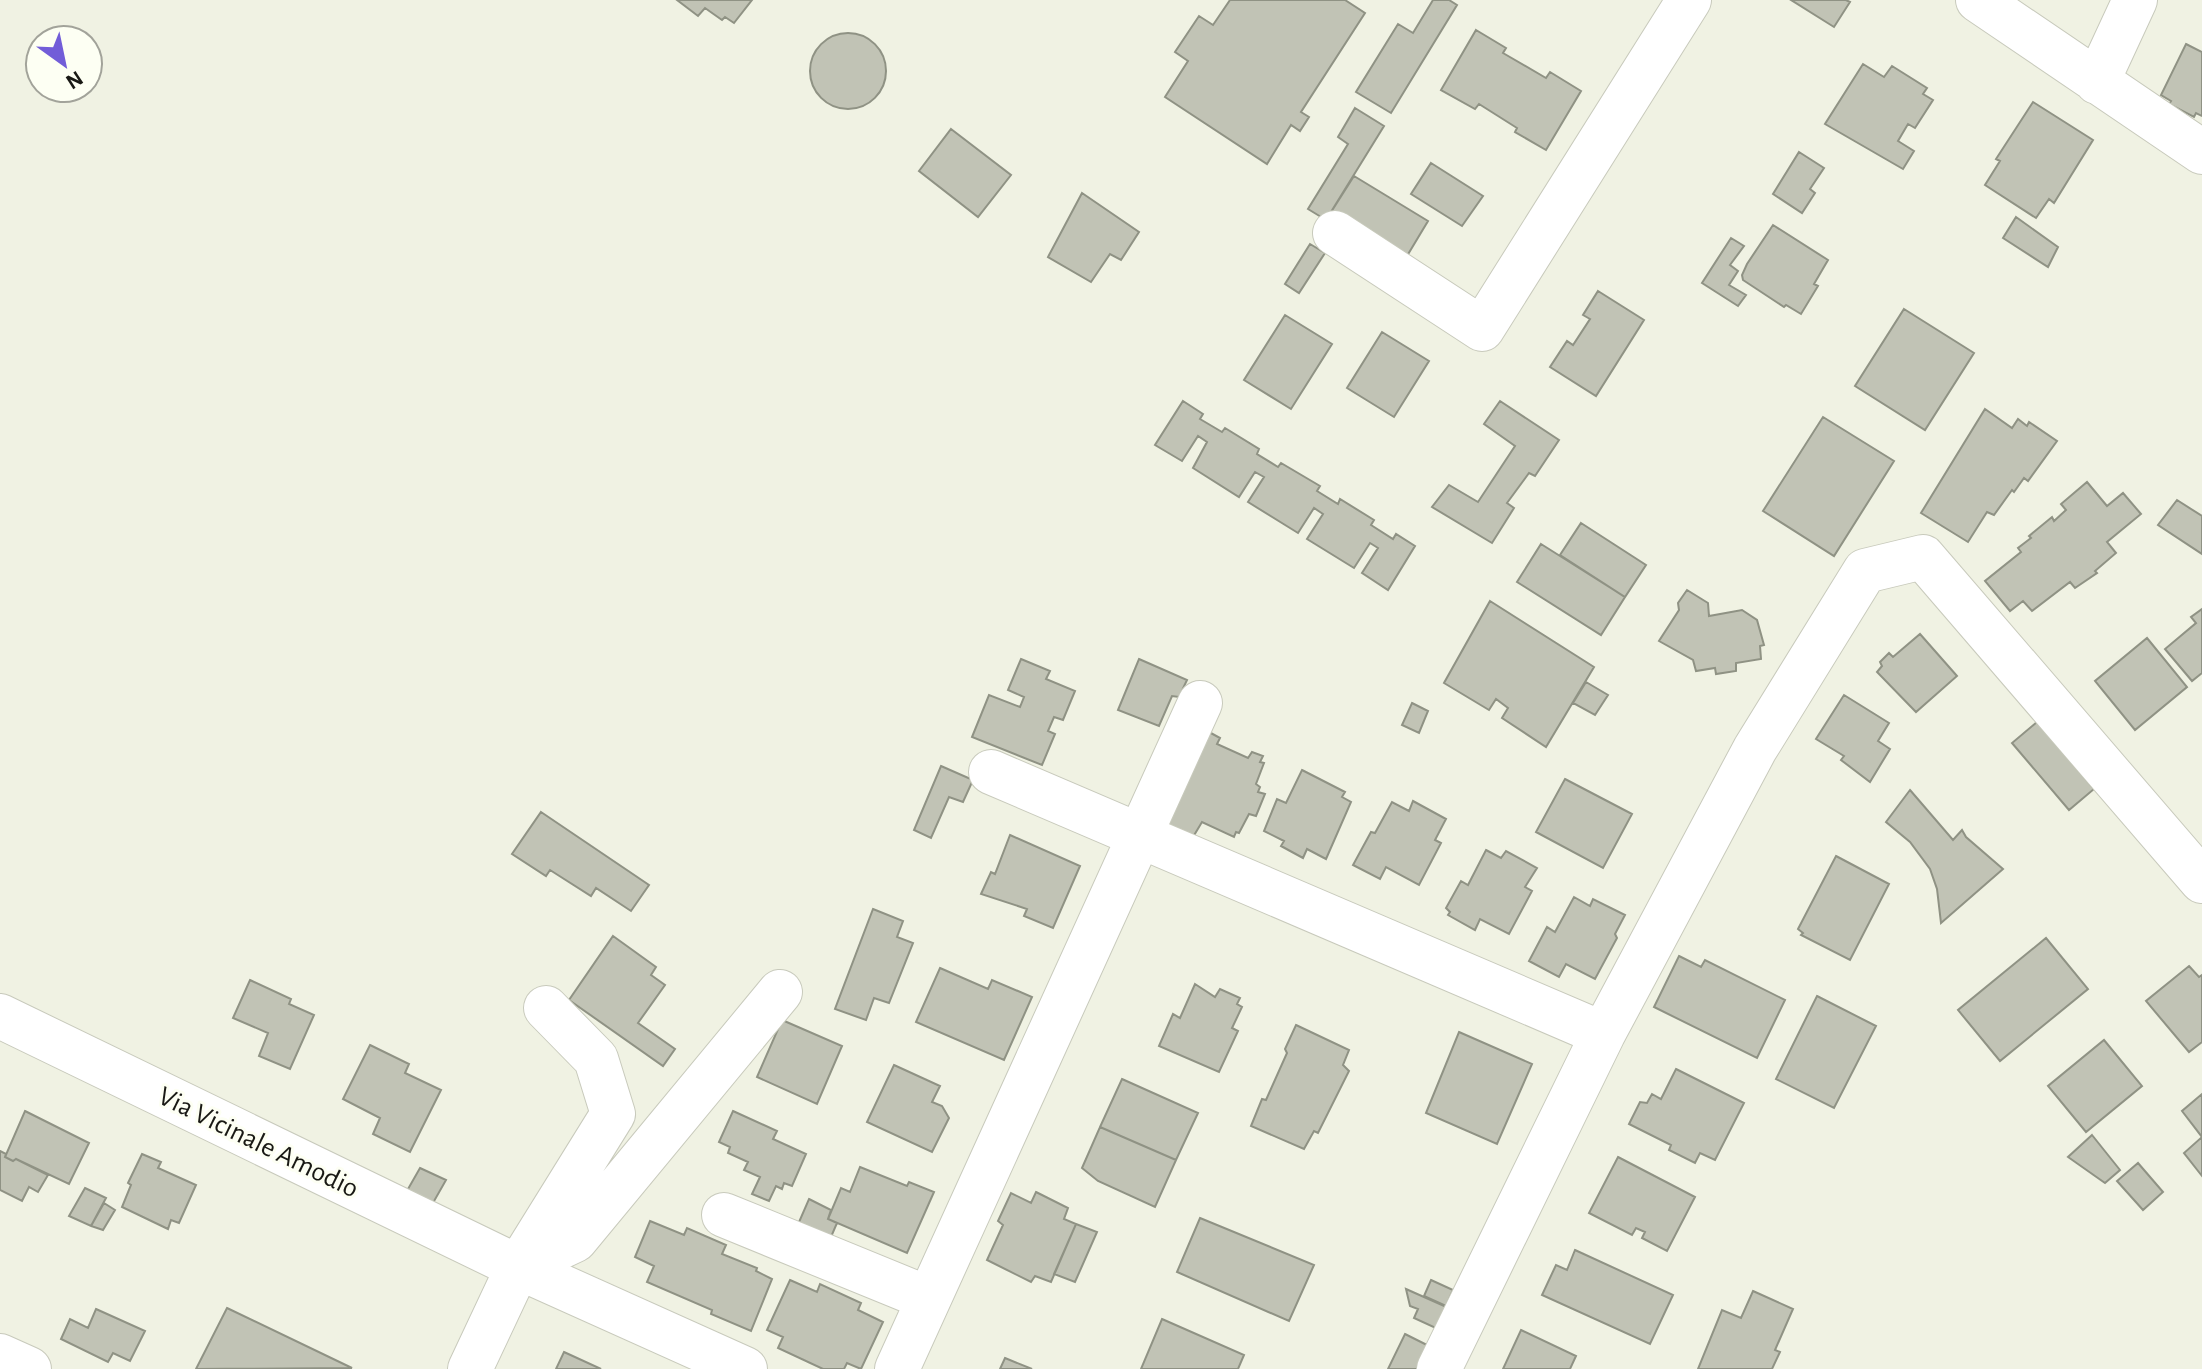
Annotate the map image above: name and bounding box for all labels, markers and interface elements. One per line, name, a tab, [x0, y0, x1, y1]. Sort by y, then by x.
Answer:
north arrow	[24, 24, 104, 104]
text: N	[62, 67, 87, 93]
street label: Via Vicinale Amodio	[153, 1082, 363, 1203]

